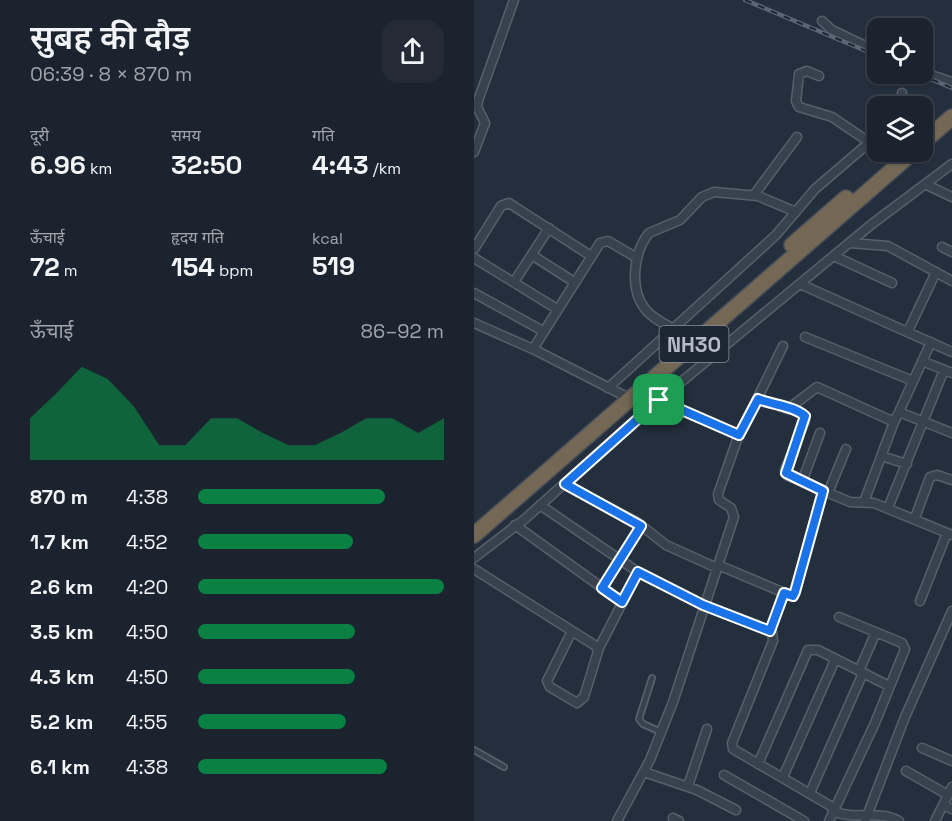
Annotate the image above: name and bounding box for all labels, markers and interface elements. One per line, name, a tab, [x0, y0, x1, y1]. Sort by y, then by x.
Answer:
text: सुबह की दौड़	[30, 17, 190, 59]
map controls	[867, 18, 933, 162]
button: locate	[867, 18, 933, 84]
button: share	[381, 20, 444, 83]
text: 06:39 · 8 × 870 m	[30, 61, 192, 87]
button: layers	[867, 96, 933, 162]
text: दूरी	[30, 125, 49, 146]
text: समय	[171, 125, 201, 146]
text: गति	[312, 125, 334, 146]
text: 6.96	[30, 148, 86, 182]
text: 32:50	[171, 148, 242, 182]
text: 4:43	[312, 148, 369, 182]
text: km	[86, 158, 112, 179]
text: /km	[369, 158, 401, 179]
text: ऊँचाई	[30, 227, 65, 248]
text: हृदय गति	[171, 227, 224, 248]
text: kcal	[312, 228, 343, 249]
text: 519	[312, 249, 355, 283]
text: 72	[30, 250, 60, 284]
text: 154	[171, 250, 215, 284]
text: m	[60, 260, 78, 281]
text: bpm	[215, 260, 253, 281]
text: ऊँचाई	[30, 318, 73, 344]
text: 86–92 m	[361, 318, 444, 344]
road number: NH30	[660, 326, 728, 362]
pin	[633, 374, 684, 425]
icon: arrive	[642, 383, 675, 416]
text: 870 m	[30, 484, 88, 510]
text: 4:38	[126, 484, 168, 510]
text: 1.7 km	[30, 529, 89, 555]
text: 4:52	[126, 529, 167, 555]
text: 2.6 km	[30, 574, 93, 600]
text: 4:20	[126, 574, 168, 600]
text: 3.5 km	[30, 619, 94, 645]
text: 4:50	[126, 619, 168, 645]
text: 4.3 km	[30, 664, 94, 690]
text: 4:50	[126, 664, 168, 690]
text: 5.2 km	[30, 709, 93, 735]
text: 4:55	[126, 709, 168, 735]
text: 6.1 km	[30, 754, 90, 780]
text: 4:38	[126, 754, 168, 780]

